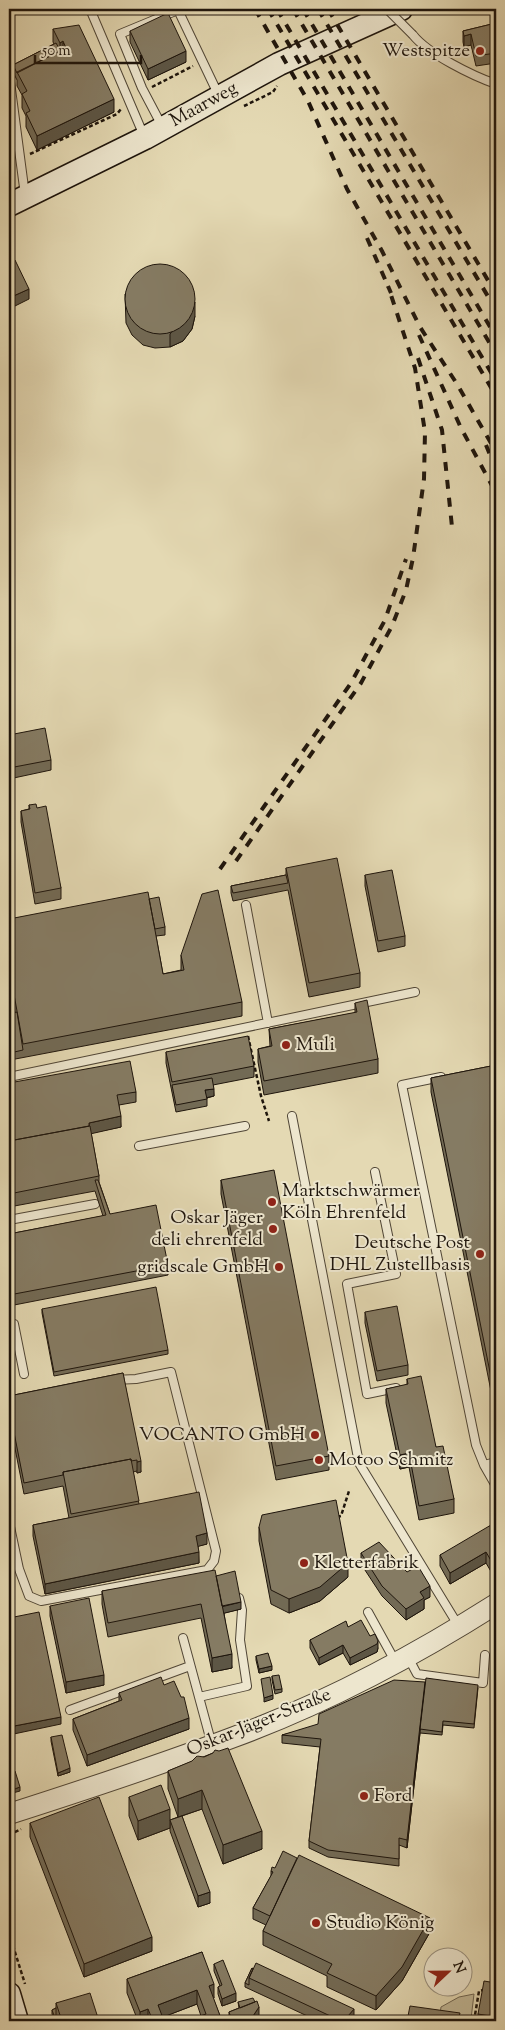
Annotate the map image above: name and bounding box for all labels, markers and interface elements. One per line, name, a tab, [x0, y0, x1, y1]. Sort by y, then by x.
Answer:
scale bar	[35, 32, 141, 64]
place label: Westspitze	[382, 38, 470, 65]
text: 50 m	[41, 41, 71, 62]
marker: Westspitze	[474, 45, 486, 57]
street label: Maarweg	[165, 75, 243, 135]
place label: Muli	[296, 1032, 335, 1059]
marker: Muli	[280, 1039, 292, 1051]
place label: Marktschwärmer Köln Ehrenfeld	[282, 1178, 420, 1227]
marker: Marktschwärmer Köln Ehrenfeld	[266, 1196, 278, 1208]
place label: Oskar Jäger deli ehrenfeld	[151, 1205, 263, 1254]
marker: Oskar Jäger deli ehrenfeld	[267, 1223, 279, 1235]
place label: Deutsche Post DHL Zustellbasis	[330, 1230, 470, 1279]
marker: Deutsche Post DHL Zustellbasis	[474, 1248, 486, 1260]
place label: gridscale GmbH	[137, 1254, 269, 1281]
marker: gridscale GmbH	[273, 1261, 285, 1273]
place label: VOCANTO GmbH	[139, 1422, 305, 1449]
marker: VOCANTO GmbH	[309, 1429, 321, 1441]
place label: Motoo Schmitz	[329, 1447, 453, 1474]
marker: Motoo Schmitz	[313, 1454, 325, 1466]
place label: Kletterfabrik	[314, 1550, 420, 1577]
marker: Kletterfabrik	[298, 1557, 310, 1569]
street label: Oskar-Jäger-Straße	[183, 1682, 335, 1764]
place label: Ford	[374, 1783, 413, 1810]
marker: Ford	[358, 1790, 370, 1802]
place label: Studio König	[326, 1910, 434, 1937]
marker: Studio König	[310, 1917, 322, 1929]
north arrow	[422, 1948, 472, 1998]
text: N	[447, 1959, 470, 1977]

